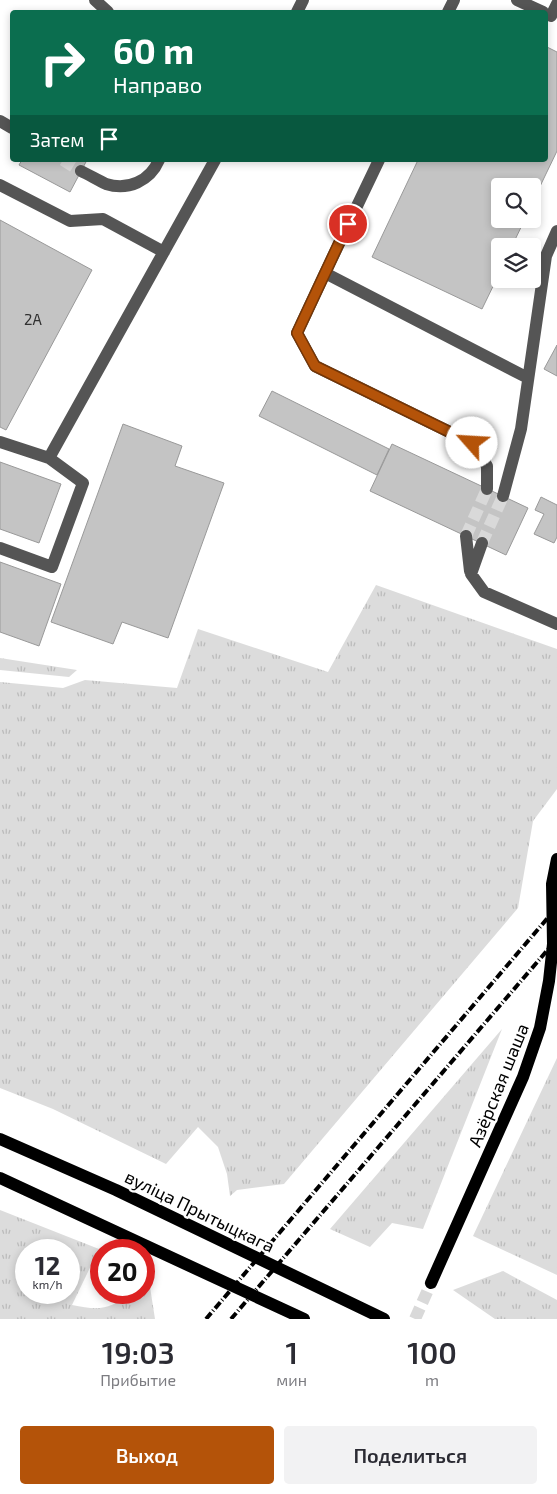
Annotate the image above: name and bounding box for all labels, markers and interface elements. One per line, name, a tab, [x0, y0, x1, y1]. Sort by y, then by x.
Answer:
text: 60 m	[113, 29, 194, 71]
icon: right	[30, 30, 95, 95]
text: Направо	[113, 71, 202, 97]
icon: arrive	[95, 125, 123, 153]
text: Затем	[30, 128, 85, 151]
map controls	[491, 178, 541, 288]
button: search	[491, 178, 541, 228]
pin	[327, 203, 369, 245]
icon: arrive	[334, 210, 362, 238]
button: layers	[491, 238, 541, 288]
house number: 2А	[24, 310, 43, 328]
position arrow	[445, 416, 497, 468]
street label: Азёрская шаша	[463, 1020, 533, 1150]
street label: вуліца Прытыцкага	[121, 1165, 279, 1257]
speed limit sign: 20	[90, 1239, 155, 1304]
text: 12	[35, 1250, 60, 1280]
text: km/h	[33, 1277, 62, 1291]
text: 19:03	[102, 1334, 175, 1370]
text: 1	[285, 1334, 298, 1370]
text: 100	[407, 1334, 457, 1370]
text: Прибытие	[100, 1370, 176, 1389]
text: мин	[276, 1370, 307, 1389]
text: m	[425, 1370, 439, 1389]
button: Выход	[20, 1426, 274, 1484]
button: Поделиться	[284, 1426, 537, 1484]

